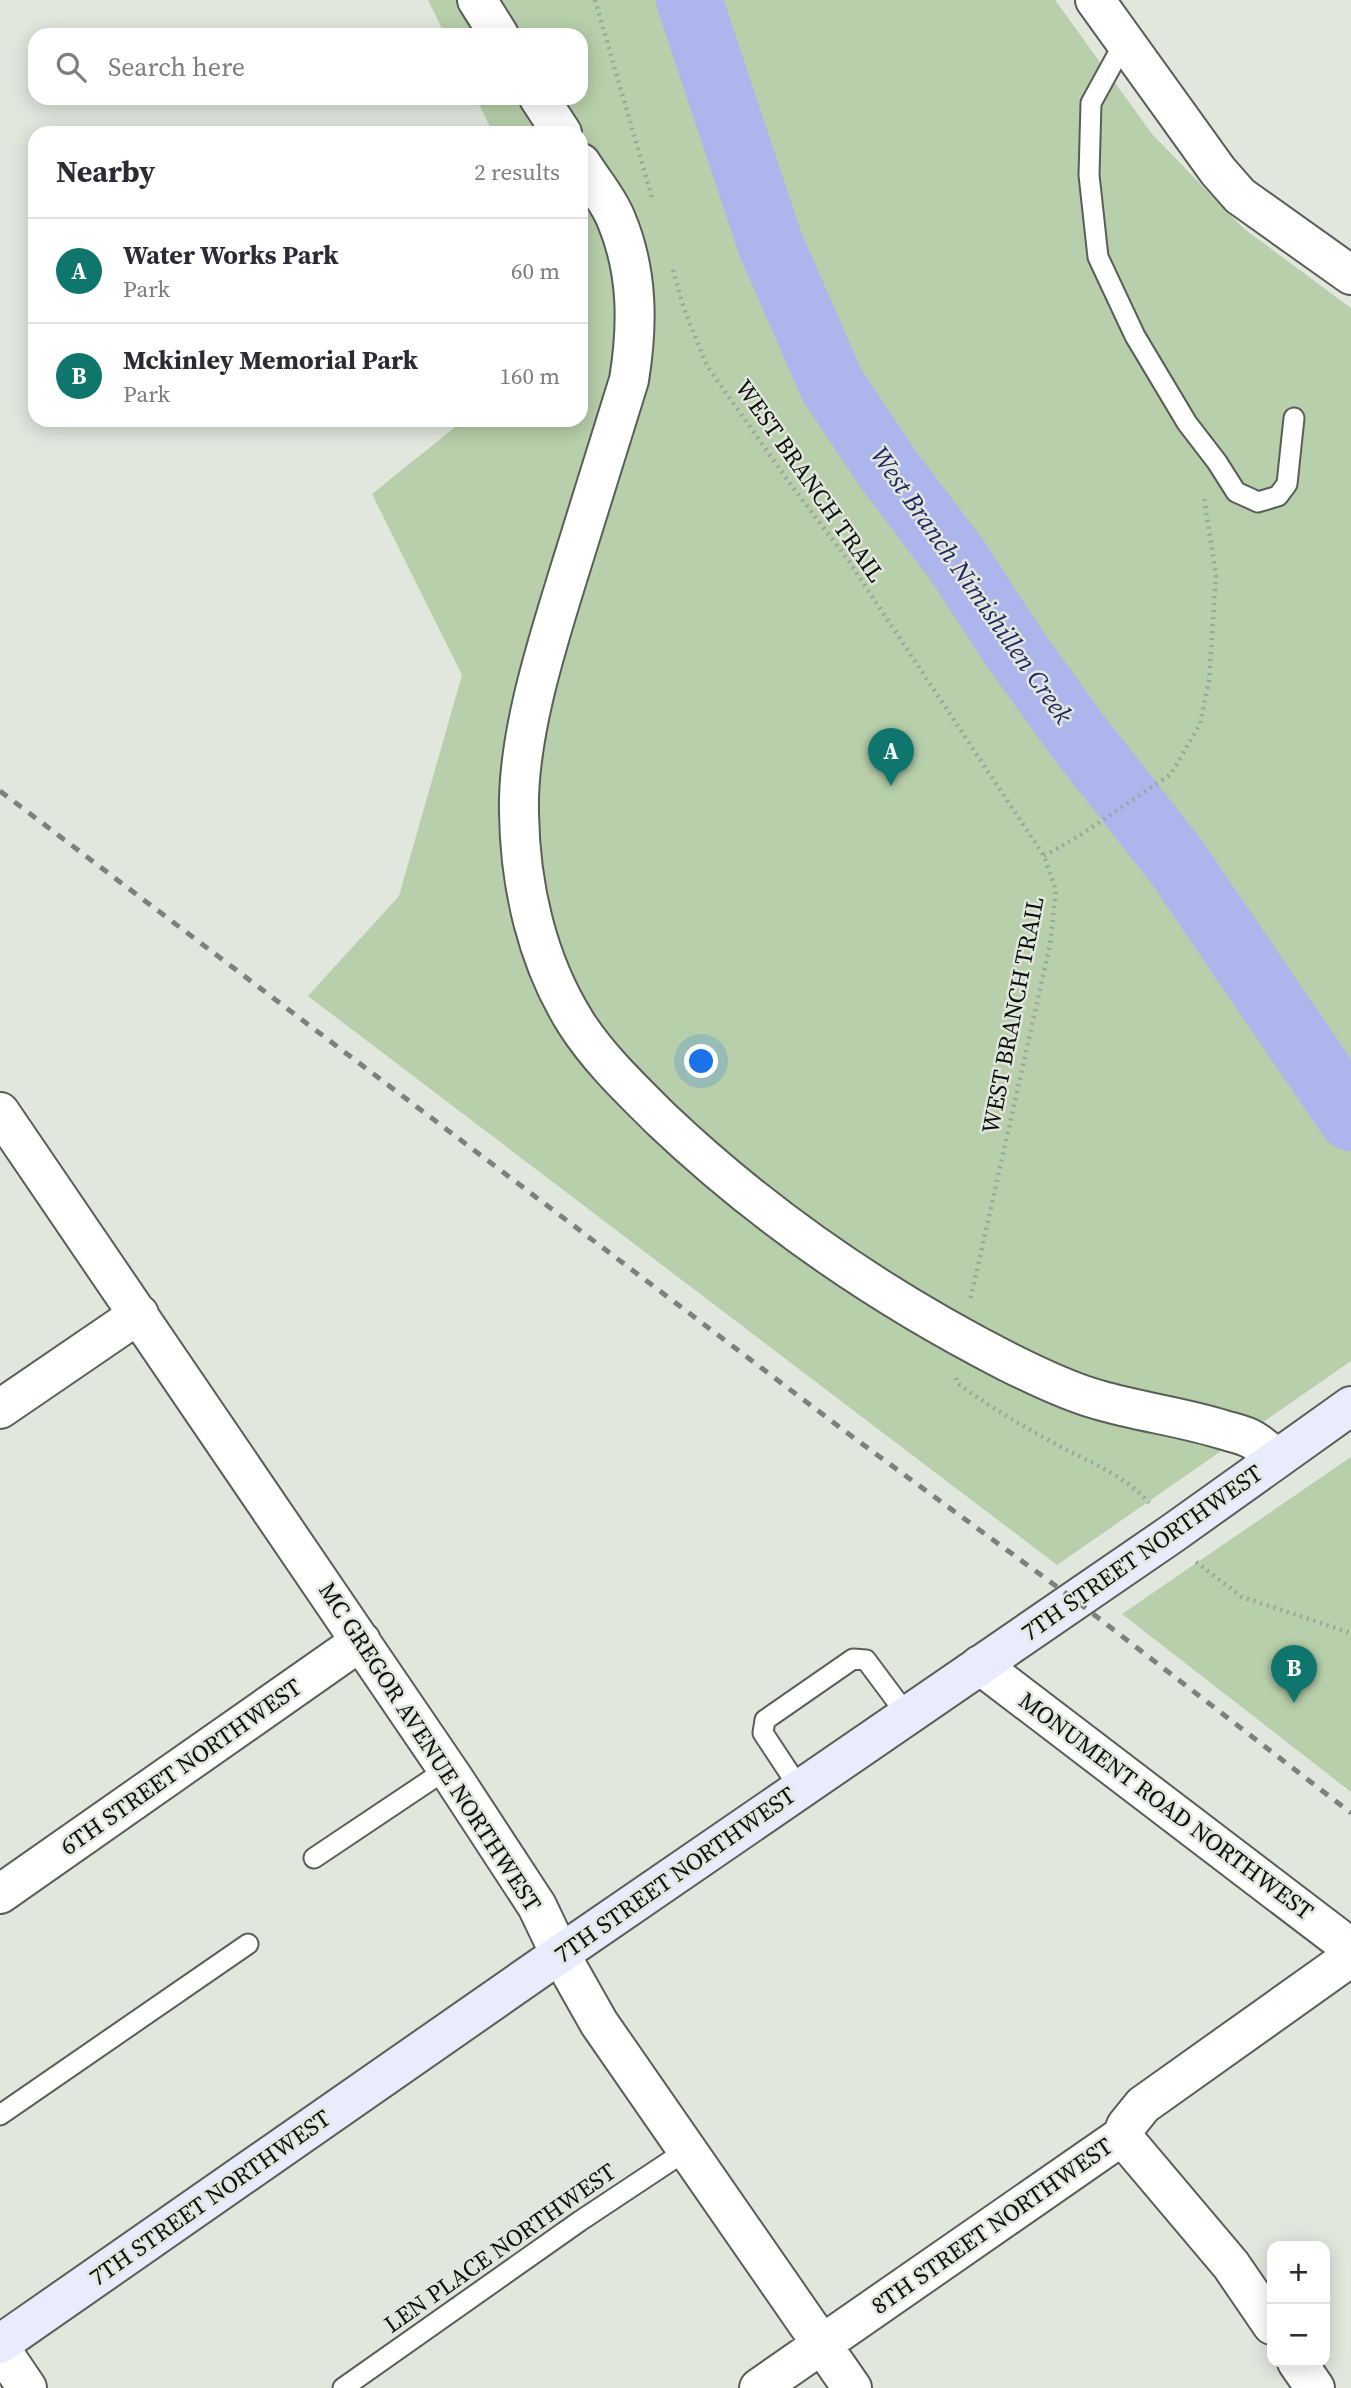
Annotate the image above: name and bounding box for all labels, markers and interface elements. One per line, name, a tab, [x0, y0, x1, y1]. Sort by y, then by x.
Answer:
search box	[28, 28, 588, 105]
icon: search	[52, 48, 90, 86]
text: Search here	[108, 49, 245, 85]
text: Nearby	[56, 151, 155, 192]
text: 2 results	[474, 156, 560, 188]
text: Water Works Park	[123, 237, 339, 273]
text: A	[71, 255, 87, 287]
text: 60 m	[511, 255, 560, 287]
text: Park	[123, 273, 170, 305]
text: Mckinley Memorial Park	[123, 342, 418, 378]
text: B	[72, 360, 86, 392]
text: 160 m	[499, 360, 560, 392]
street label: WEST BRANCH TRAIL	[728, 373, 893, 589]
text: Park	[123, 378, 170, 410]
water label: West Branch Nimishillen Creek	[862, 439, 1082, 731]
pin: A	[868, 728, 914, 786]
street label: WEST BRANCH TRAIL	[973, 894, 1052, 1136]
your location	[684, 1044, 718, 1078]
street label: 7TH STREET NORTHWEST	[1014, 1456, 1269, 1649]
street label: MC GREGOR AVENUE NORTHWEST	[311, 1576, 550, 1918]
pin: B	[1271, 1645, 1317, 1703]
street label: 6TH STREET NORTHWEST	[53, 1670, 308, 1863]
street label: MONUMENT ROAD NORTHWEST	[1012, 1684, 1321, 1928]
street label: 7TH STREET NORTHWEST	[547, 1778, 802, 1971]
street label: 7TH STREET NORTHWEST	[82, 2101, 337, 2294]
street label: 8TH STREET NORTHWEST	[864, 2129, 1119, 2322]
street label: LEN PLACE NORTHWEST	[377, 2155, 623, 2340]
map controls	[1267, 2241, 1330, 2367]
button: +	[1267, 2241, 1330, 2304]
button: −	[1267, 2304, 1330, 2367]

